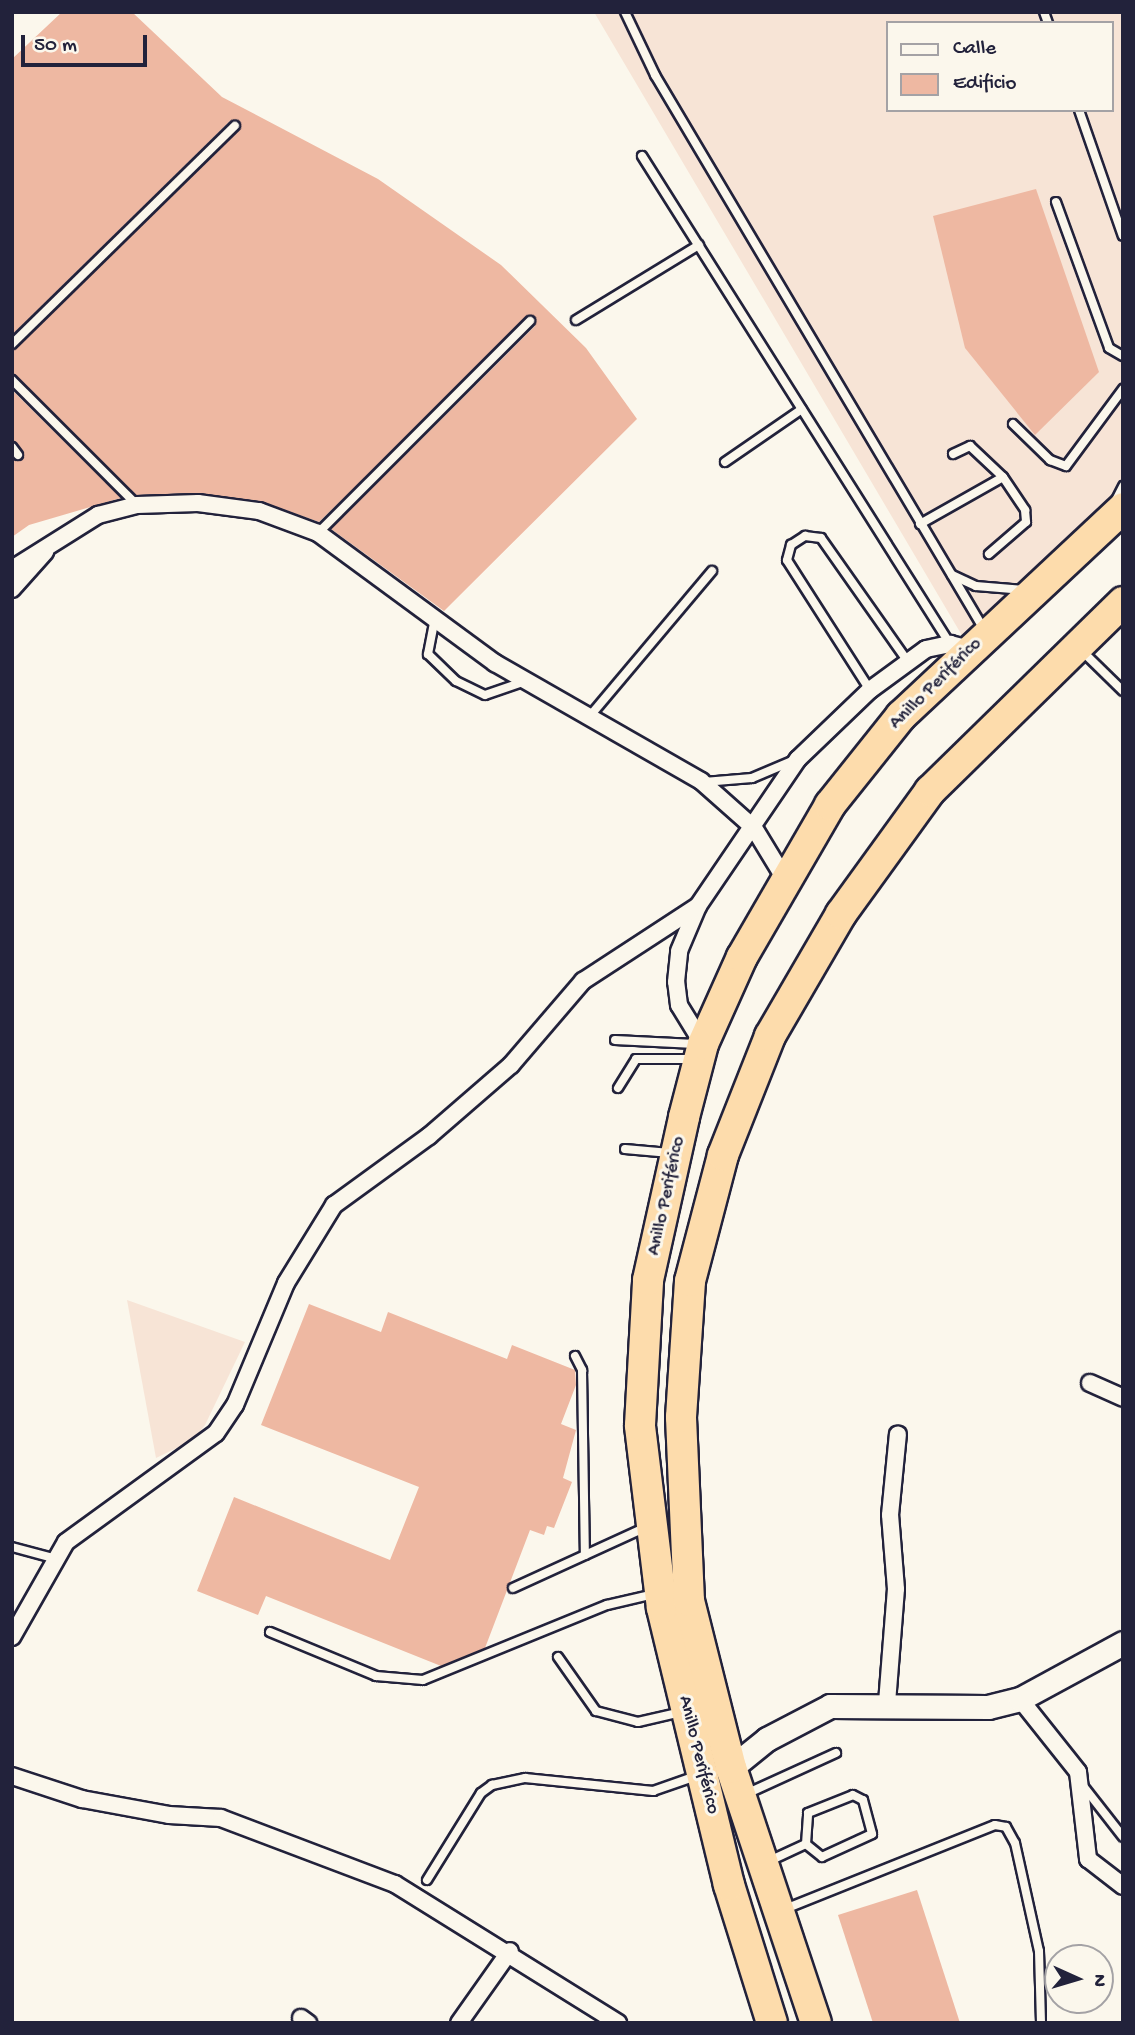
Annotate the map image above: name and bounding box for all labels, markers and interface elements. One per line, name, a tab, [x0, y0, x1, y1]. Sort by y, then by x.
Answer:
scale bar	[24, 21, 150, 65]
legend	[886, 21, 1114, 112]
text: 50 m	[34, 34, 77, 59]
text: Calle	[953, 37, 996, 62]
text: Edificio	[953, 72, 1017, 97]
street label: Anillo Periférico	[885, 633, 987, 735]
street label: Anillo Periférico	[643, 1134, 691, 1258]
street label: Anillo Periférico	[672, 1694, 724, 1816]
north arrow	[1044, 1944, 1114, 2014]
text: N	[1087, 1973, 1110, 1987]

